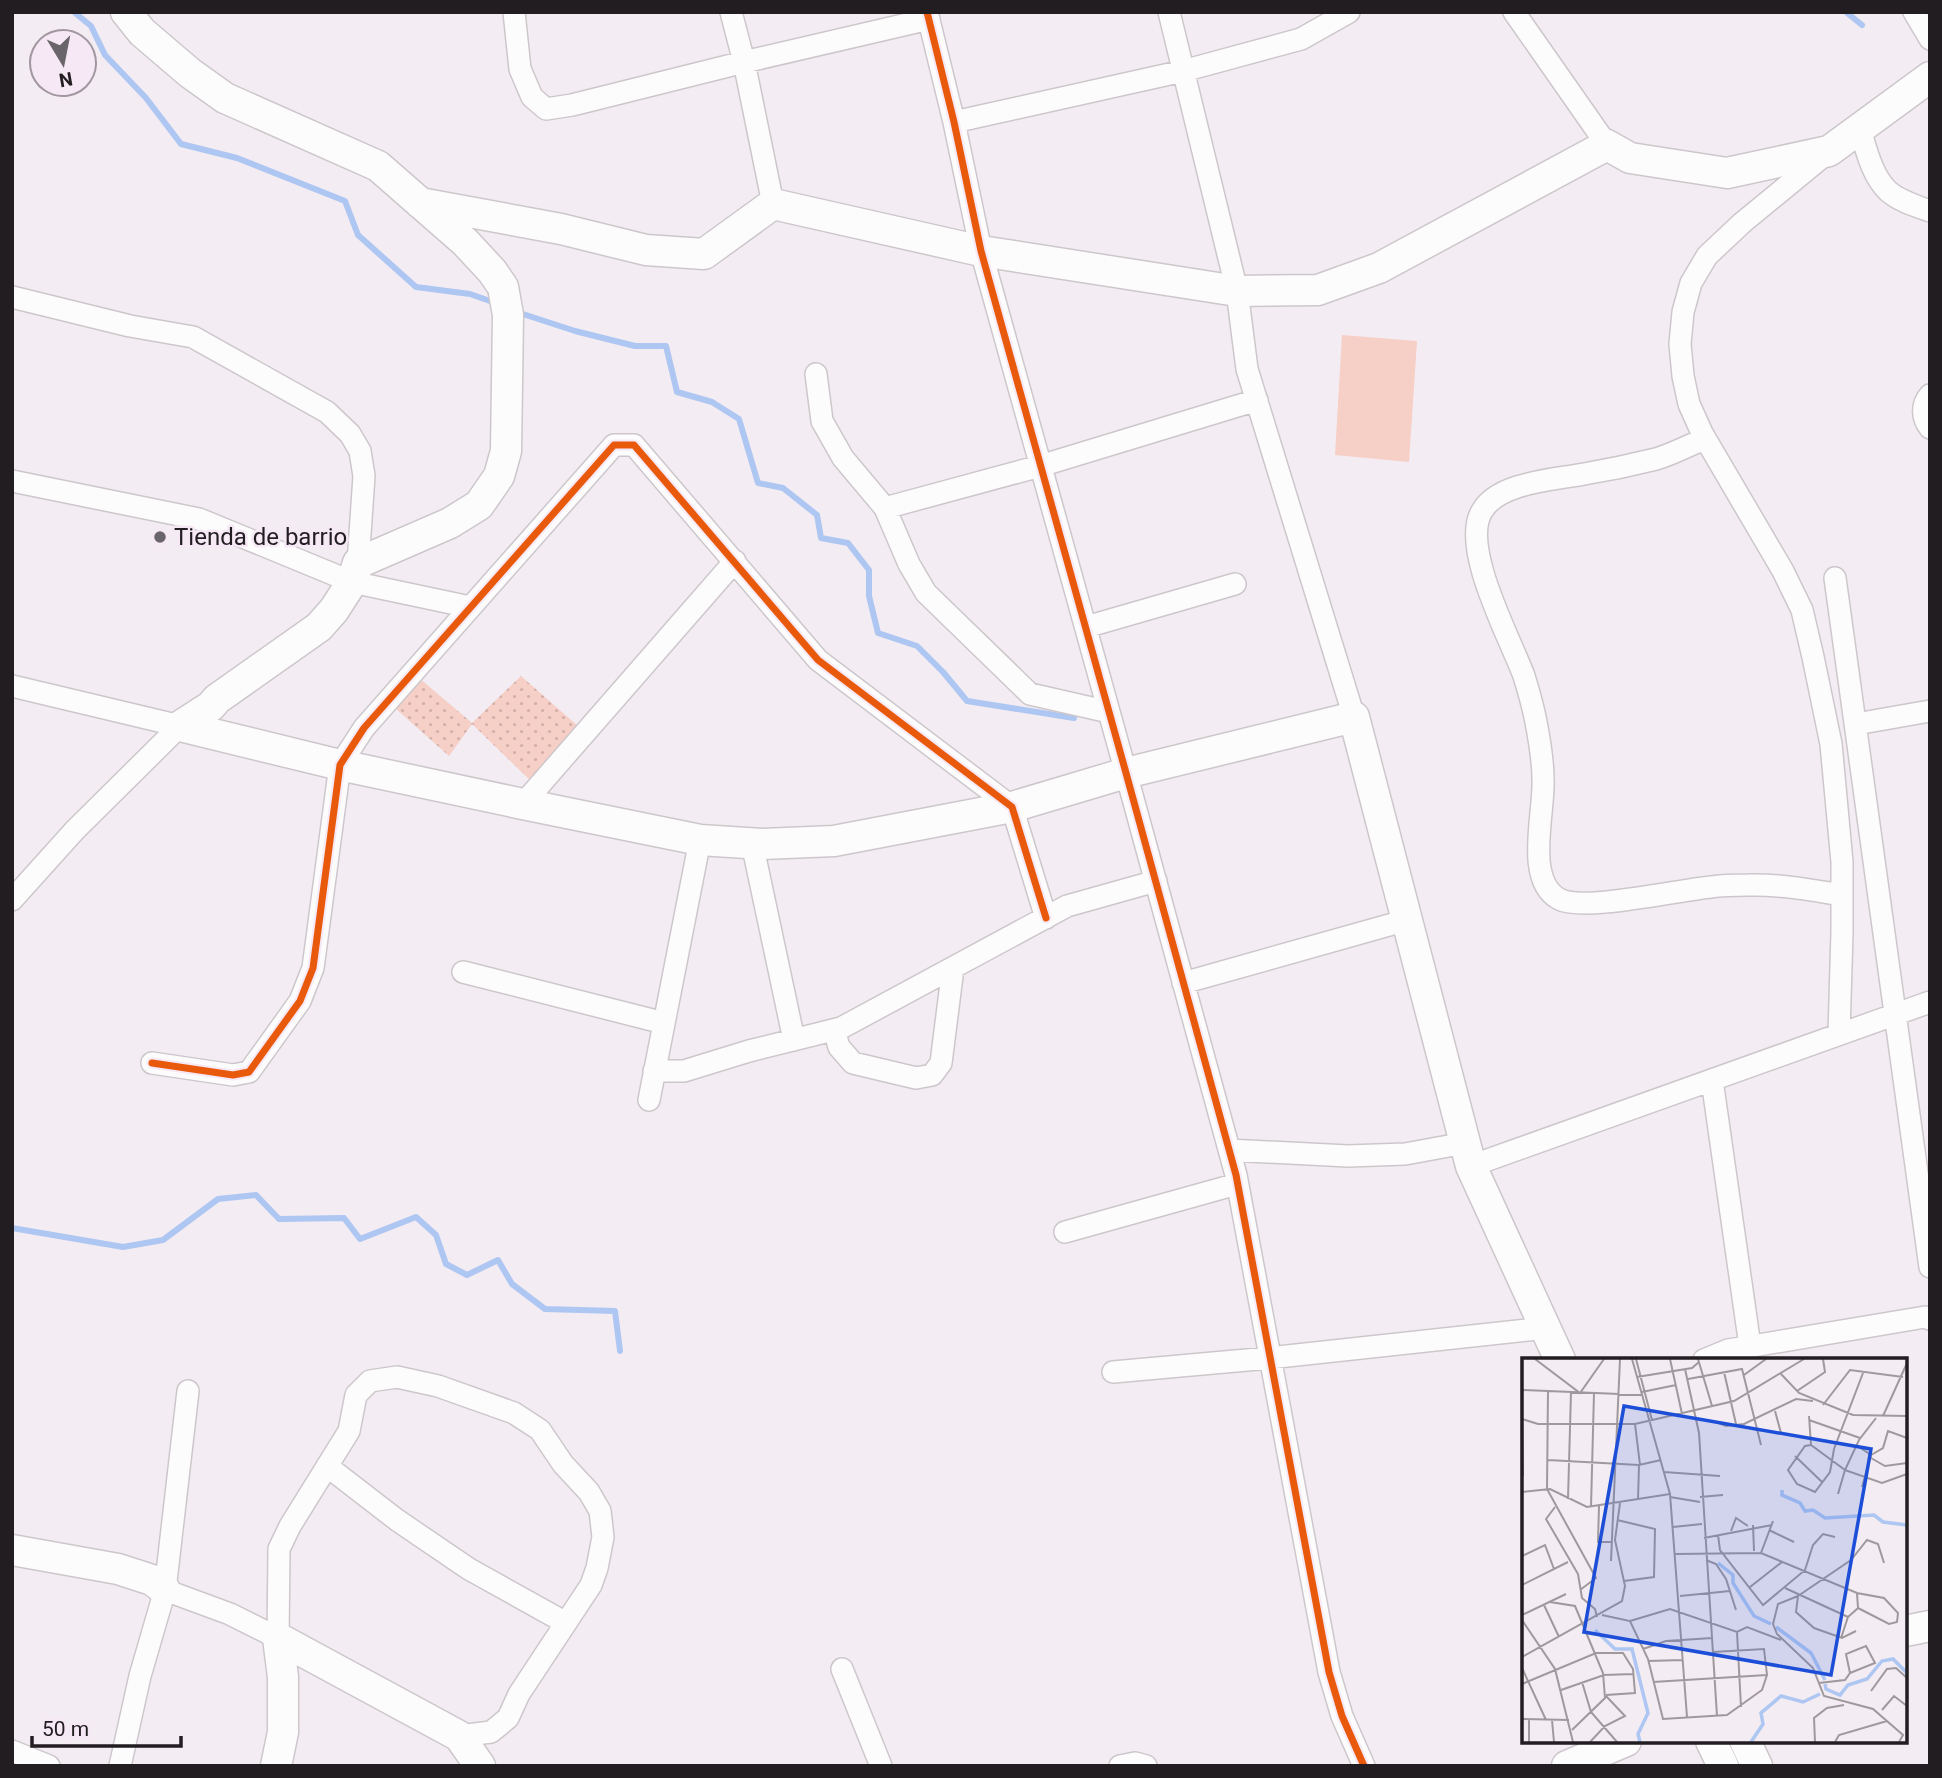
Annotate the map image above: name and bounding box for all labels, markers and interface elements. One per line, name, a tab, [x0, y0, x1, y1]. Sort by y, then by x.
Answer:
north arrow	[28, 28, 98, 98]
text: N	[57, 67, 74, 92]
place label: Tienda de barrio	[174, 523, 347, 551]
marker: Tienda de barrio	[152, 529, 168, 545]
inset map	[1522, 1358, 1907, 1743]
scale bar	[32, 1704, 180, 1748]
text: 50 m	[42, 1717, 89, 1741]

